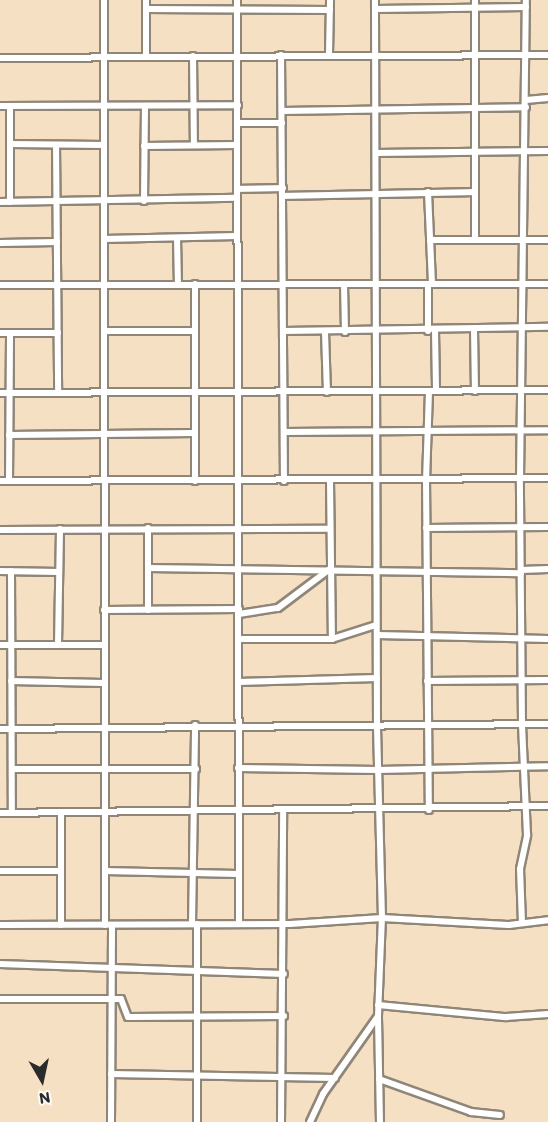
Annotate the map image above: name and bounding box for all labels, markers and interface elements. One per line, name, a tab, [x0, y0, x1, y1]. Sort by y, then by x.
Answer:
north arrow	[12, 1050, 72, 1110]
text: N	[38, 1088, 52, 1109]

